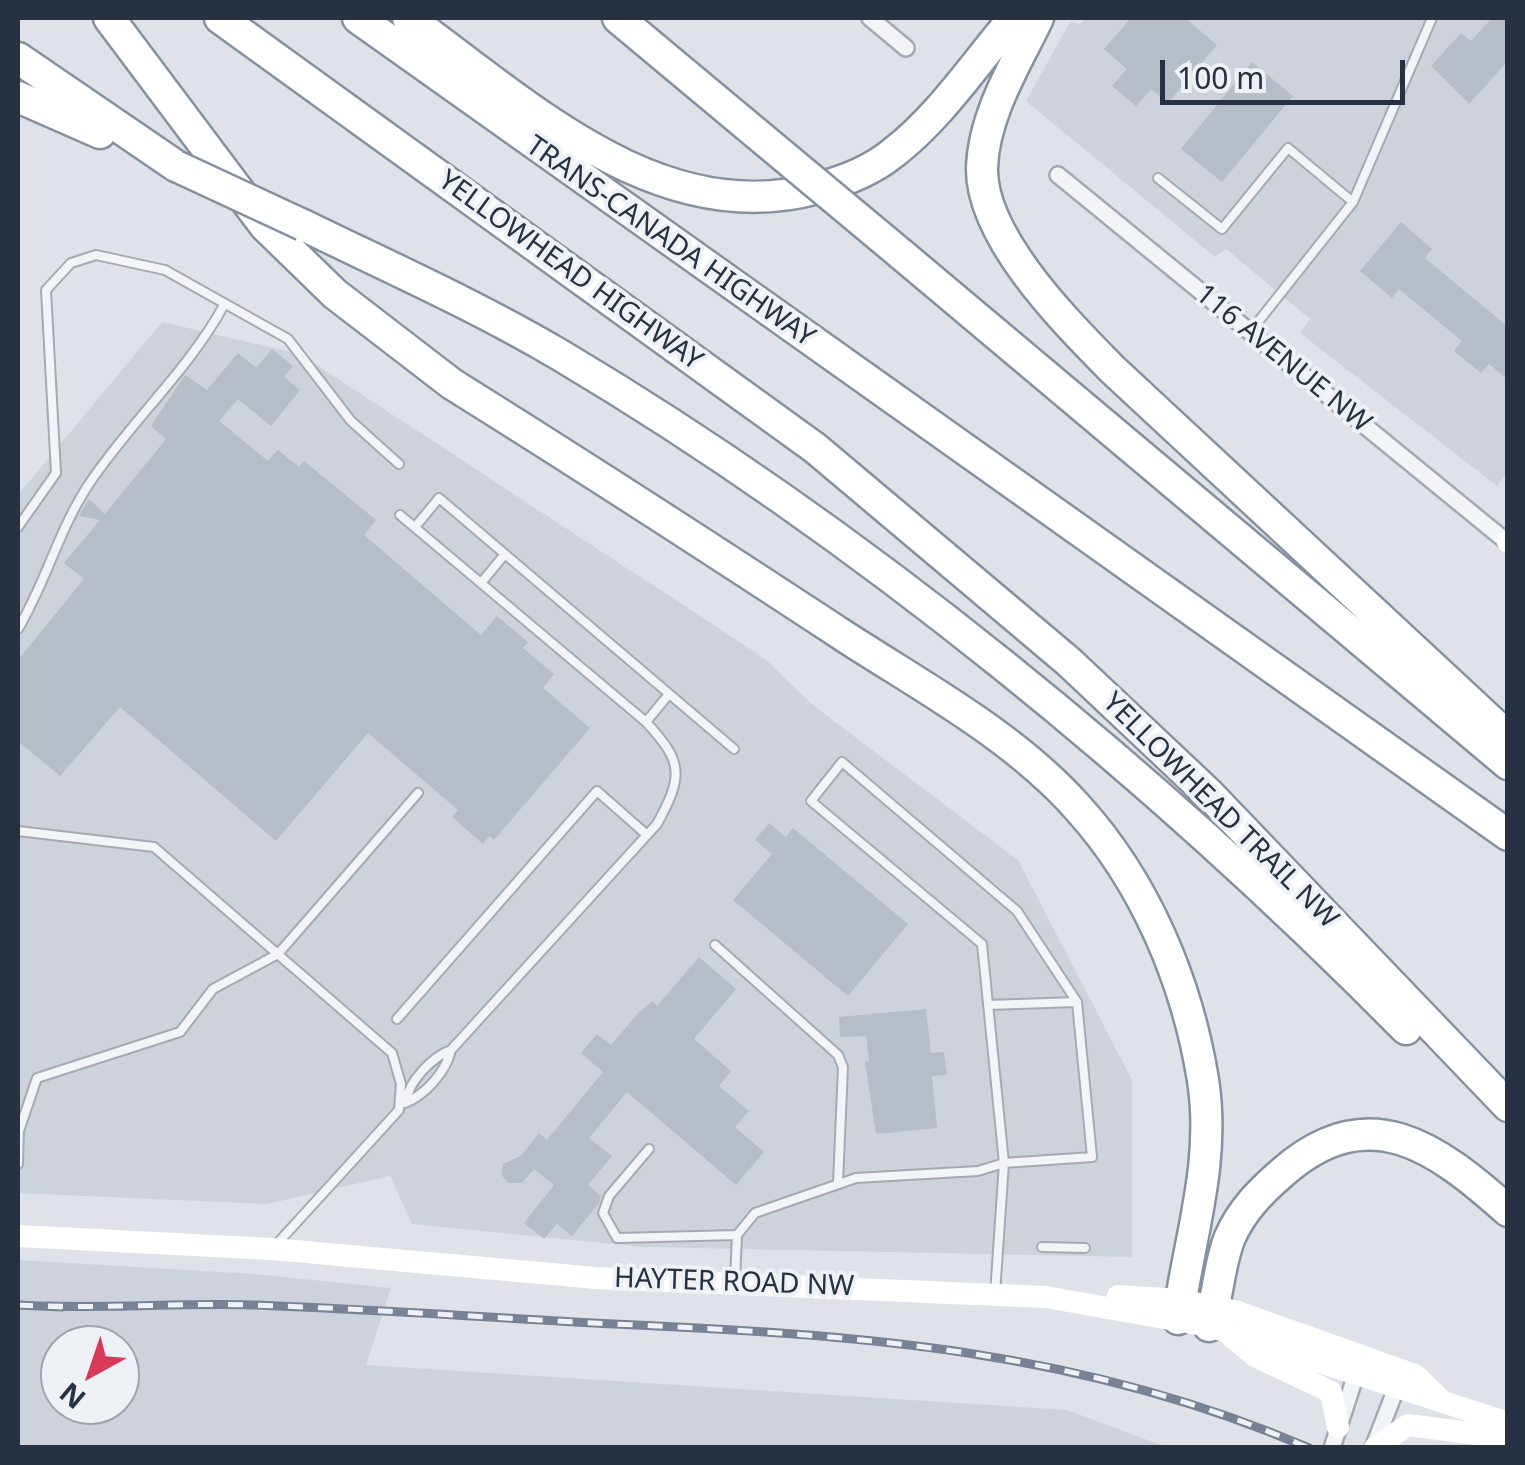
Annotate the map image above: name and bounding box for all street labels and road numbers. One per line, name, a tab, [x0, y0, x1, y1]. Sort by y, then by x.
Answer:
street label: TRANS-CANADA HIGHWAY	[519, 129, 821, 355]
street label: YELLOWHEAD HIGHWAY	[431, 164, 709, 378]
street label: 116 AVENUE NW	[1188, 278, 1378, 440]
street label: YELLOWHEAD TRAIL NW	[1095, 686, 1345, 936]
street label: HAYTER ROAD NW	[613, 1262, 855, 1304]

